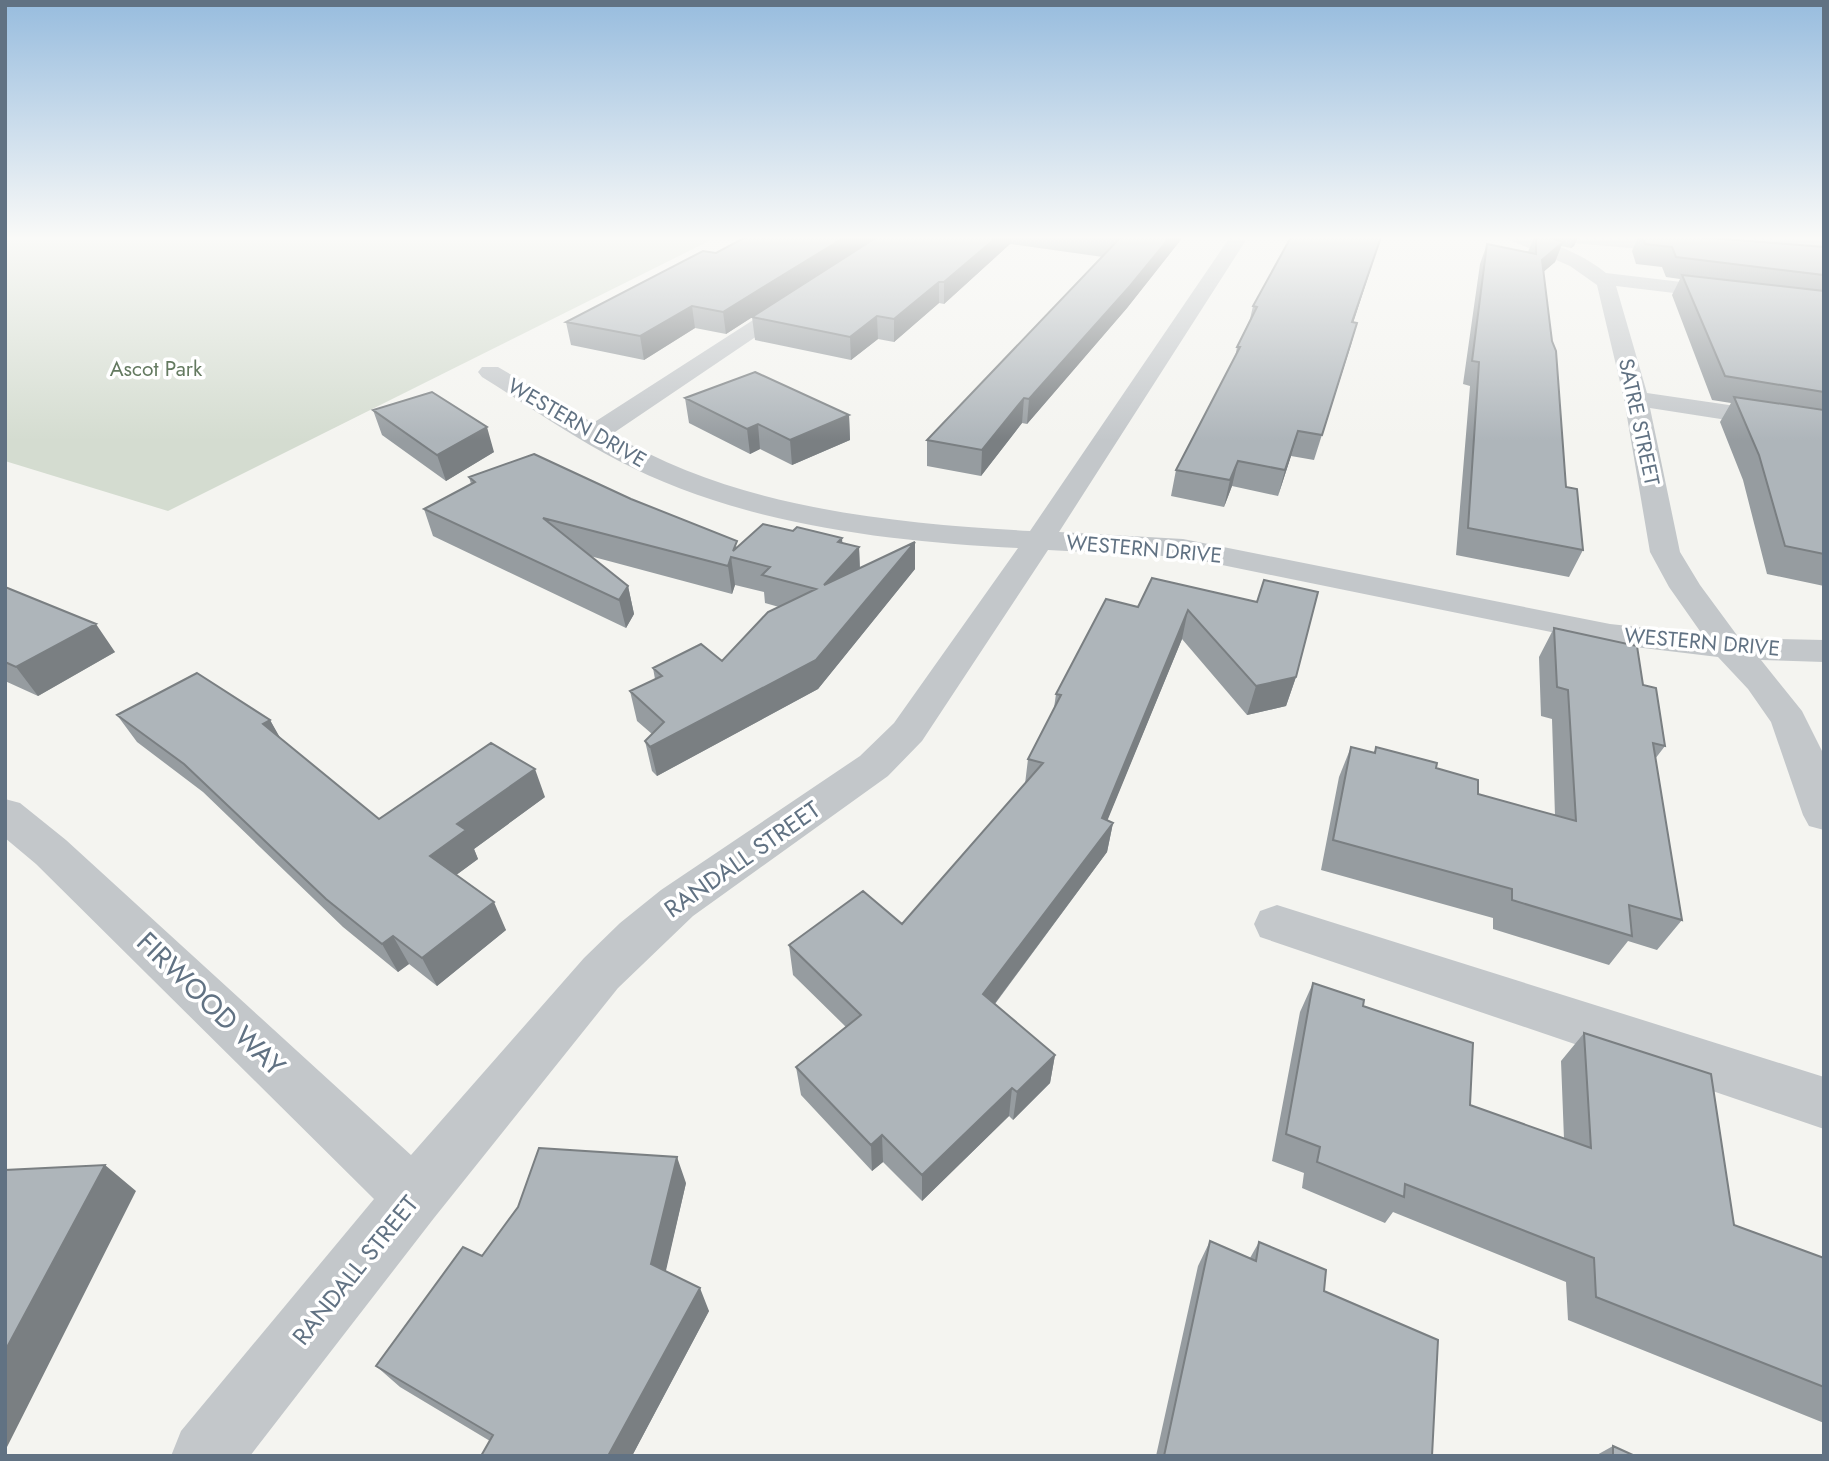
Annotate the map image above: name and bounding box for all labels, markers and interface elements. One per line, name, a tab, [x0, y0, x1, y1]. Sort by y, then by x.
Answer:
park label: Ascot Park	[110, 354, 203, 384]
street label: SATRE STREET	[1611, 356, 1667, 489]
street label: WESTERN DRIVE	[502, 371, 652, 475]
street label: WESTERN DRIVE	[1065, 527, 1223, 571]
street label: WESTERN DRIVE	[1623, 620, 1781, 664]
street label: RANDALL STREET	[657, 792, 827, 926]
street label: FIRWOOD WAY	[127, 922, 295, 1086]
street label: RANDALL STREET	[284, 1188, 426, 1352]

